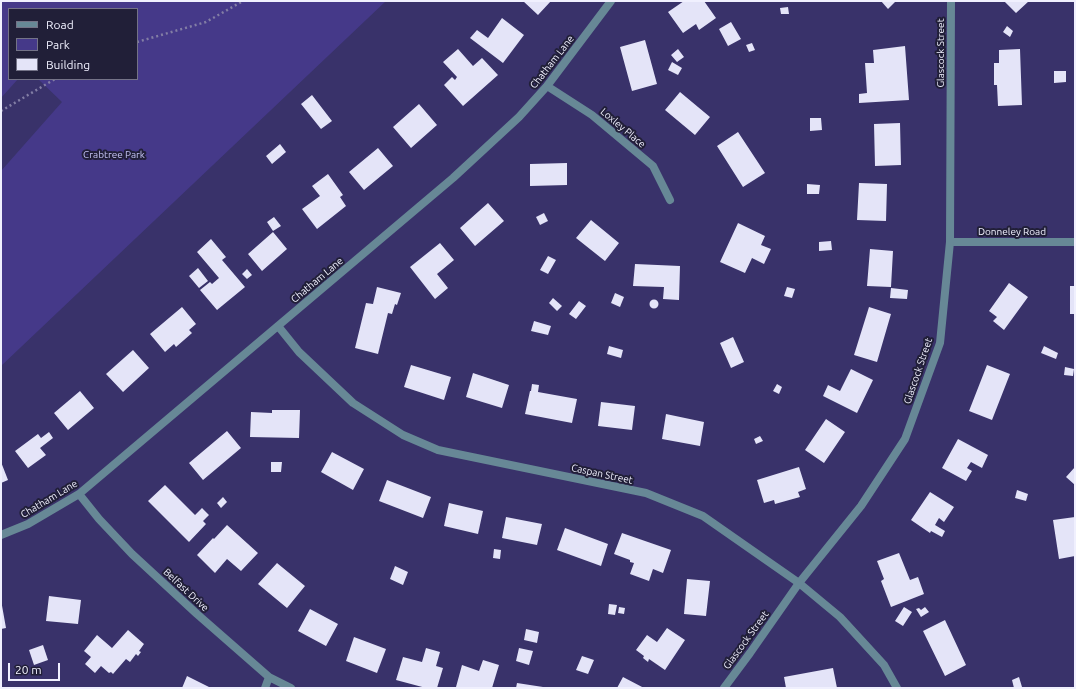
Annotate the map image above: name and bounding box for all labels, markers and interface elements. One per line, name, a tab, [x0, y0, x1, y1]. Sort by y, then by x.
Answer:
legend	[8, 8, 138, 80]
text: Road	[46, 18, 74, 31]
street label: Glascock Street	[935, 18, 947, 88]
street label: Chatham Lane	[528, 33, 576, 91]
text: Park	[46, 38, 70, 51]
text: Building	[46, 58, 90, 71]
street label: Loxley Place	[598, 106, 648, 150]
park label: Crabtree Park	[83, 149, 145, 161]
street label: Donneley Road	[978, 226, 1046, 238]
street label: Chatham Lane	[289, 255, 345, 305]
street label: Glascock Street	[901, 336, 935, 406]
street label: Caspan Street	[570, 462, 634, 486]
street label: Chatham Lane	[18, 477, 80, 521]
street label: Belfast Drive	[161, 566, 211, 614]
street label: Glascock Street	[721, 609, 771, 671]
scale bar	[10, 655, 62, 681]
text: 20 m	[15, 663, 42, 676]

